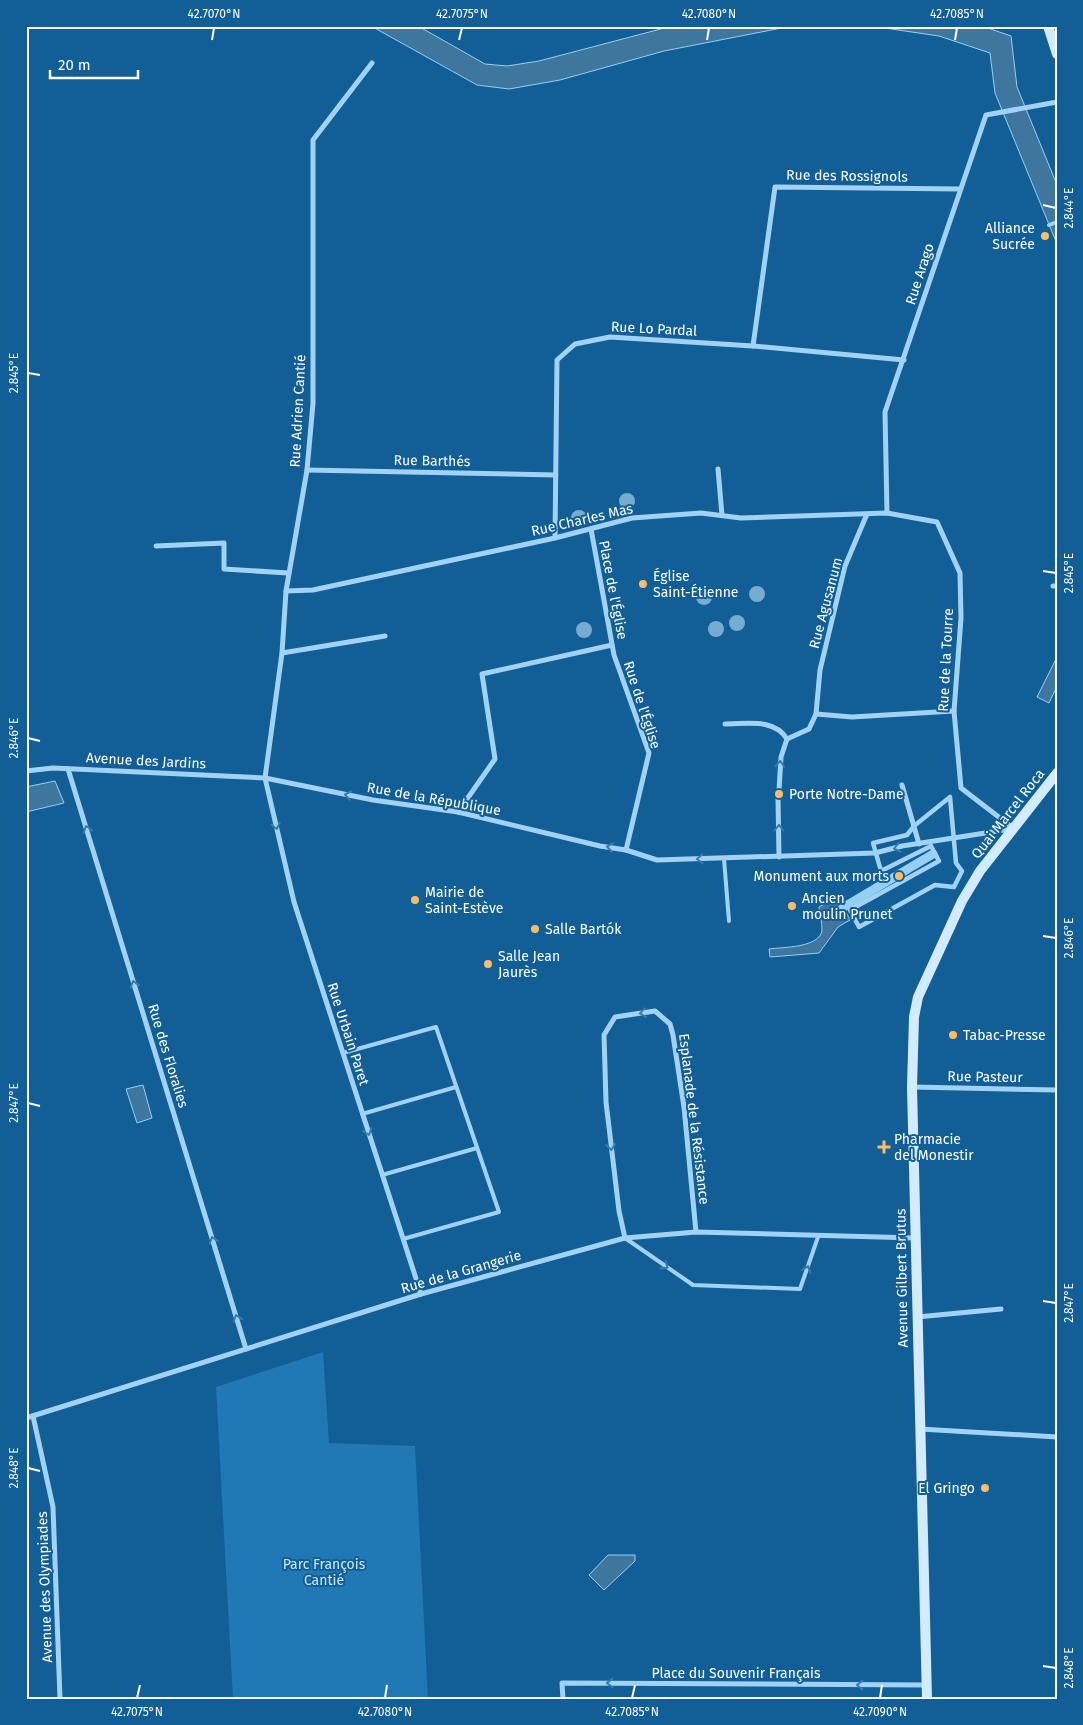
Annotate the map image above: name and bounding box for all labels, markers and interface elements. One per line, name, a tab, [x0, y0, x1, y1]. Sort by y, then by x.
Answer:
text: 42.7070°N	[188, 7, 240, 21]
text: 42.7075°N	[436, 7, 488, 21]
text: 42.7080°N	[682, 7, 736, 21]
text: 42.7085°N	[930, 7, 984, 21]
scale bar	[50, 48, 138, 80]
text: 20 m	[58, 56, 91, 74]
street label: Rue des Rossignols	[786, 166, 909, 186]
text: 2.844°E	[1062, 188, 1076, 228]
place label: Alliance Sucrée	[985, 220, 1035, 253]
marker: Alliance Sucrée	[1039, 230, 1051, 242]
street label: Rue Arago	[902, 241, 938, 307]
street label: Rue Lo Pardal	[610, 318, 698, 340]
text: 2.845°E	[7, 353, 21, 393]
street label: Rue Adrien Cantié	[287, 354, 309, 468]
street label: Rue Barthés	[393, 452, 471, 470]
street label: Rue Charles Mas	[530, 500, 635, 540]
street label: Place de l'Église	[595, 539, 632, 641]
text: 2.845°E	[1062, 553, 1076, 593]
street label: Rue Agusanum	[806, 556, 846, 650]
place label: Église Saint-Étienne	[653, 567, 739, 601]
marker: Église Saint-Étienne	[637, 578, 649, 590]
street label: Rue de la Tourre	[935, 608, 957, 712]
street label: Rue de l'Église	[620, 659, 665, 751]
text: 2.846°E	[7, 718, 21, 758]
street label: Avenue des Jardins	[85, 749, 207, 773]
one-way arrow	[775, 760, 786, 768]
street label: Quai Marcel Roca	[968, 766, 1048, 862]
street label: Rue de la République	[366, 779, 502, 819]
place label: Porte Notre-Dame	[789, 786, 904, 803]
marker: Porte Notre-Dame	[773, 788, 785, 800]
one-way arrow	[343, 790, 352, 801]
one-way arrow	[270, 821, 281, 830]
one-way arrow	[774, 823, 784, 831]
one-way arrow	[82, 825, 92, 834]
one-way arrow	[892, 842, 901, 853]
one-way arrow	[605, 843, 614, 853]
one-way arrow	[695, 854, 703, 864]
place label: Monument aux morts	[754, 868, 889, 885]
marker: Monument aux morts	[893, 870, 905, 882]
place label: Mairie de Saint-Estève	[425, 884, 503, 917]
place label: Ancien moulin Prunet	[802, 890, 894, 923]
marker: Mairie de Saint-Estève	[409, 894, 421, 906]
marker: Ancien moulin Prunet	[786, 900, 798, 912]
text: 2.846°E	[1062, 918, 1076, 958]
place label: Salle Bartók	[545, 921, 622, 938]
marker: Salle Bartók	[529, 923, 541, 935]
place label: Salle Jean Jaurès	[498, 948, 560, 981]
marker: Salle Jean Jaurès	[482, 958, 494, 970]
one-way arrow	[130, 981, 140, 989]
street label: Rue Urbain Paret	[323, 981, 373, 1088]
street label: Rue des Floralies	[144, 1002, 192, 1110]
one-way arrow	[639, 1007, 647, 1018]
place label: Tabac-Presse	[963, 1027, 1046, 1044]
marker: Tabac-Presse	[947, 1029, 959, 1041]
street label: Esplanade de la Résistance	[675, 1032, 713, 1206]
street label: Rue Pasteur	[947, 1068, 1023, 1086]
text: 2.847°E	[7, 1083, 21, 1123]
one-way arrow	[362, 1127, 372, 1136]
place label: Pharmacie del Monestir	[894, 1131, 974, 1164]
marker: Pharmacie del Monestir	[878, 1141, 890, 1153]
one-way arrow	[605, 1143, 616, 1151]
street label: Avenue Gilbert Brutus	[892, 1208, 912, 1348]
one-way arrow	[208, 1236, 218, 1245]
street label: Rue de la Grangerie	[399, 1247, 523, 1297]
one-way arrow	[659, 1260, 669, 1269]
one-way arrow	[801, 1265, 811, 1274]
text: 2.847°E	[1062, 1283, 1076, 1323]
one-way arrow	[232, 1314, 242, 1322]
text: 2.848°E	[7, 1447, 21, 1489]
place label: El Gringo	[918, 1480, 975, 1497]
marker: El Gringo	[979, 1482, 991, 1494]
street label: Avenue des Olympiades	[34, 1511, 56, 1663]
park label: Parc François Cantié	[283, 1556, 366, 1589]
text: 2.848°E	[1062, 1647, 1076, 1689]
street label: Place du Souvenir Français	[651, 1665, 821, 1682]
one-way arrow	[605, 1678, 613, 1688]
one-way arrow	[855, 1680, 863, 1690]
text: 42.7075°N	[111, 1705, 163, 1719]
text: 42.7080°N	[358, 1705, 412, 1719]
text: 42.7085°N	[605, 1705, 659, 1719]
text: 42.7090°N	[853, 1705, 907, 1719]

